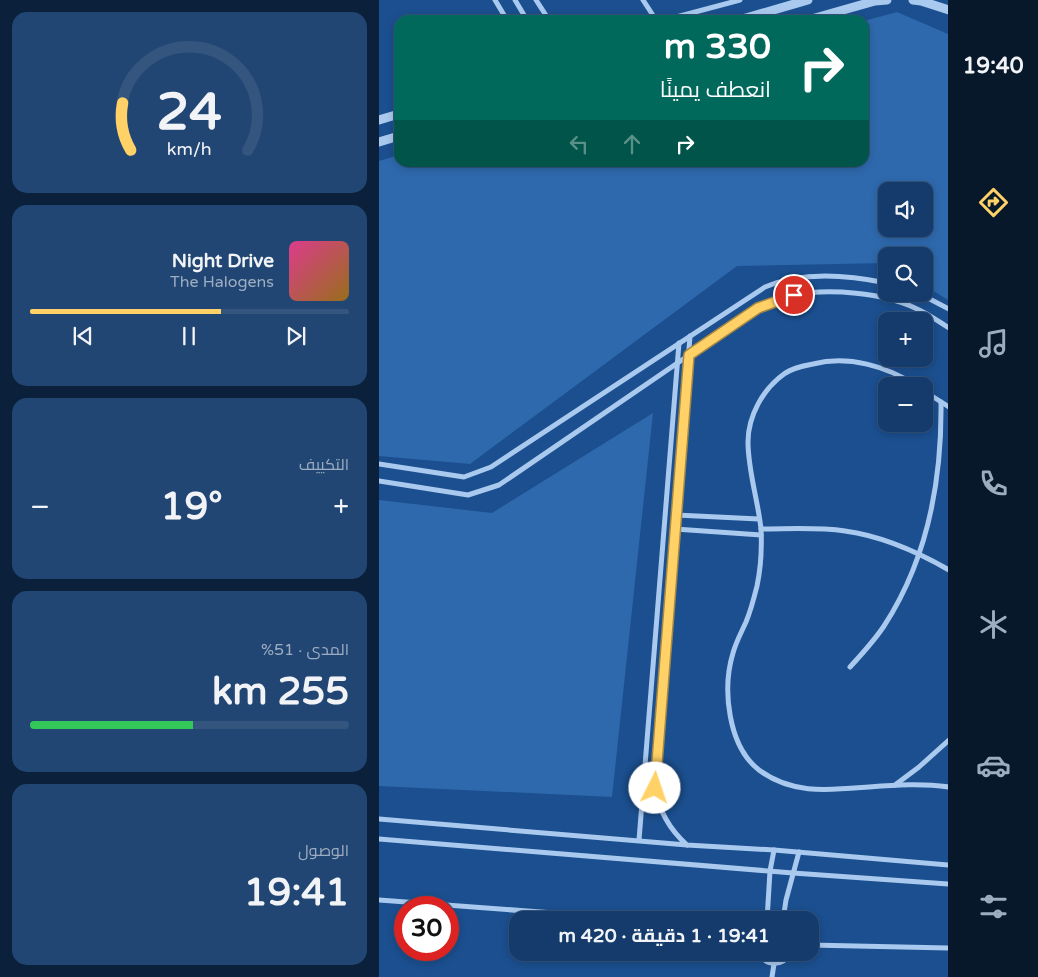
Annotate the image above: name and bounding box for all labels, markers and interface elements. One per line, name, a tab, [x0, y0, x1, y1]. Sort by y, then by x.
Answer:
text: 330 m	[664, 26, 771, 68]
icon: right	[789, 35, 854, 100]
text: 19:40	[963, 53, 1024, 79]
text: انعطف يمينًا	[660, 77, 771, 103]
text: 24	[157, 81, 222, 144]
icon: left	[565, 130, 593, 158]
icon: ahead	[618, 130, 646, 158]
icon: right	[671, 130, 699, 158]
text: km/h	[167, 139, 212, 160]
map controls	[878, 182, 933, 432]
button: sound	[878, 182, 933, 237]
icon: directions	[976, 185, 1011, 220]
button: search	[878, 247, 933, 302]
text: Night Drive	[172, 250, 274, 272]
text: The Halogens	[170, 272, 274, 292]
pin	[773, 274, 815, 316]
icon: arrive	[780, 281, 808, 309]
button: +	[878, 312, 933, 367]
icon: previous	[69, 322, 97, 350]
icon: pause	[175, 322, 203, 350]
icon: next	[282, 322, 310, 350]
icon: music	[976, 326, 1011, 361]
button: −	[878, 377, 933, 432]
text: التكييف	[299, 455, 349, 475]
icon: phone	[976, 466, 1011, 501]
text: 19°	[161, 484, 223, 530]
text: −	[30, 490, 50, 524]
text: +	[333, 490, 349, 524]
icon: climate	[976, 607, 1011, 642]
text: المدى · 51%	[261, 640, 349, 660]
text: 255 km	[212, 669, 349, 715]
icon: car	[976, 748, 1011, 783]
position arrow	[628, 761, 680, 813]
text: الوصول	[298, 841, 349, 861]
text: 19:41	[244, 870, 349, 916]
icon: filters	[976, 889, 1011, 924]
speed limit sign: 30	[394, 896, 459, 961]
text: 19:41 · 1 دقيقة · 420 m	[558, 925, 770, 947]

